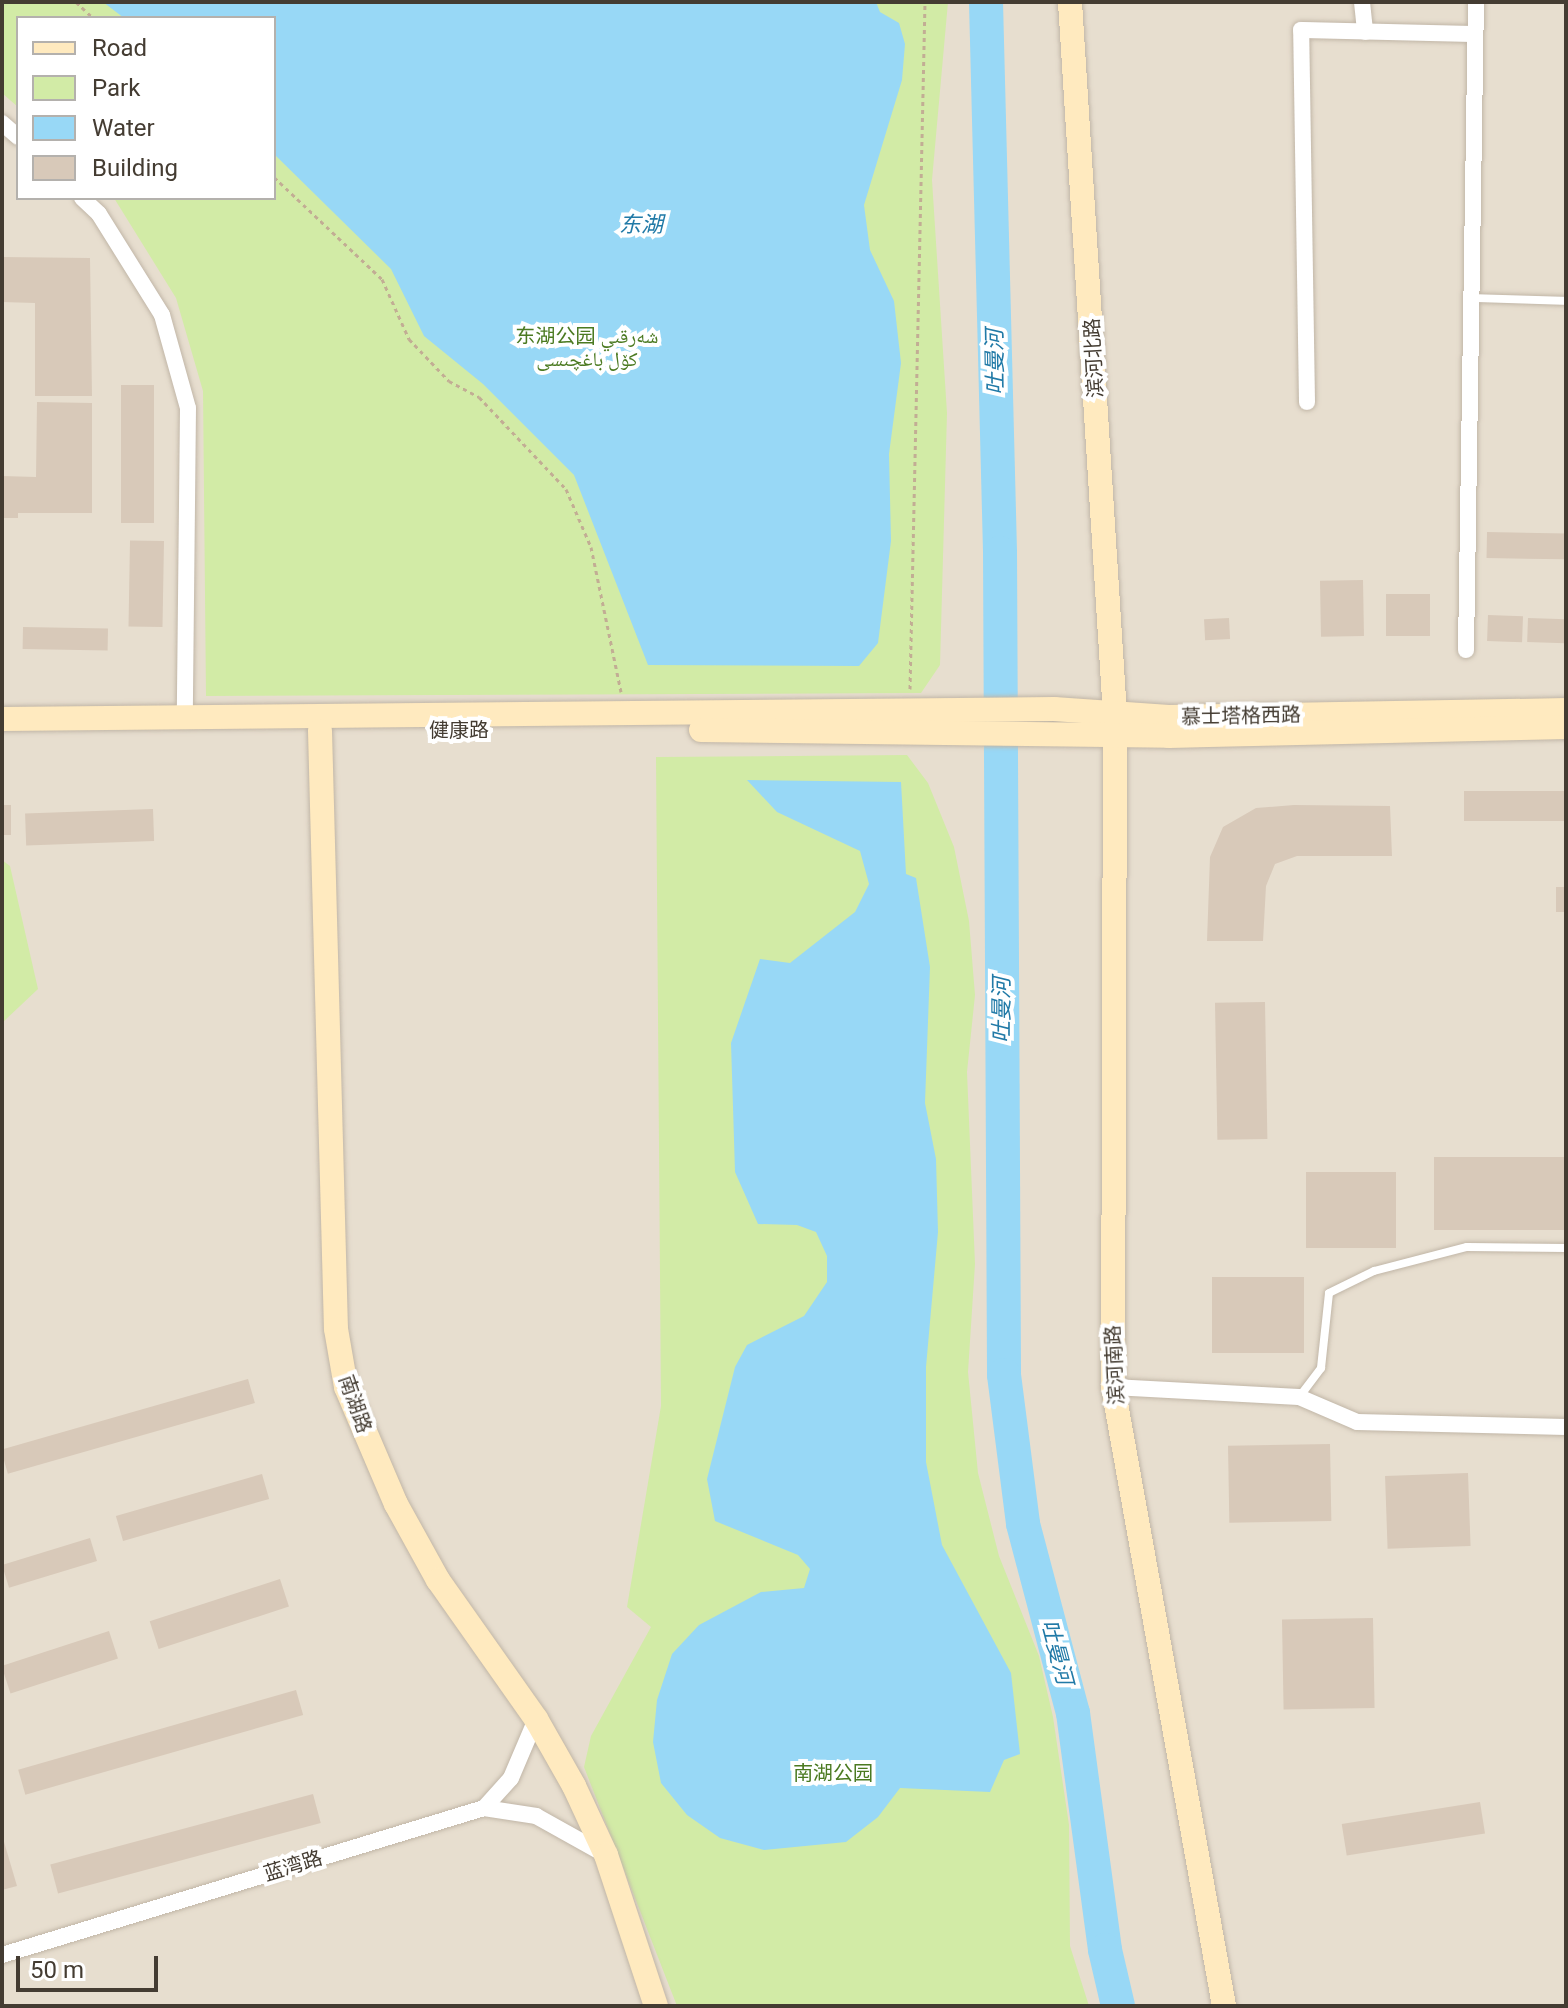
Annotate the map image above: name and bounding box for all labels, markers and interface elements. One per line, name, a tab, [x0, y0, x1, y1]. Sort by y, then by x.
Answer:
legend	[16, 16, 276, 200]
text: Road	[92, 34, 147, 62]
text: Park	[92, 74, 140, 102]
text: Water	[92, 114, 155, 142]
text: Building	[92, 154, 178, 182]
water label: 东湖	[619, 212, 663, 238]
street label: 滨河北路	[1080, 317, 1108, 399]
park label: 东湖公园 شەرقىي كۆل باغچىسى	[516, 325, 658, 372]
water label: 吐曼河	[981, 329, 1009, 395]
street label: 慕士塔格西路	[1181, 703, 1301, 729]
street label: 健康路	[429, 718, 489, 742]
water label: 吐曼河	[989, 977, 1015, 1043]
street label: 滨河南路	[1101, 1324, 1129, 1406]
street label: 南湖路	[334, 1372, 376, 1436]
water label: 吐曼河	[1036, 1617, 1078, 1687]
park label: 南湖公园	[793, 1761, 873, 1785]
street label: 蓝湾路	[261, 1846, 325, 1886]
scale bar	[20, 1940, 162, 1990]
text: 50 m	[30, 1956, 84, 1984]

